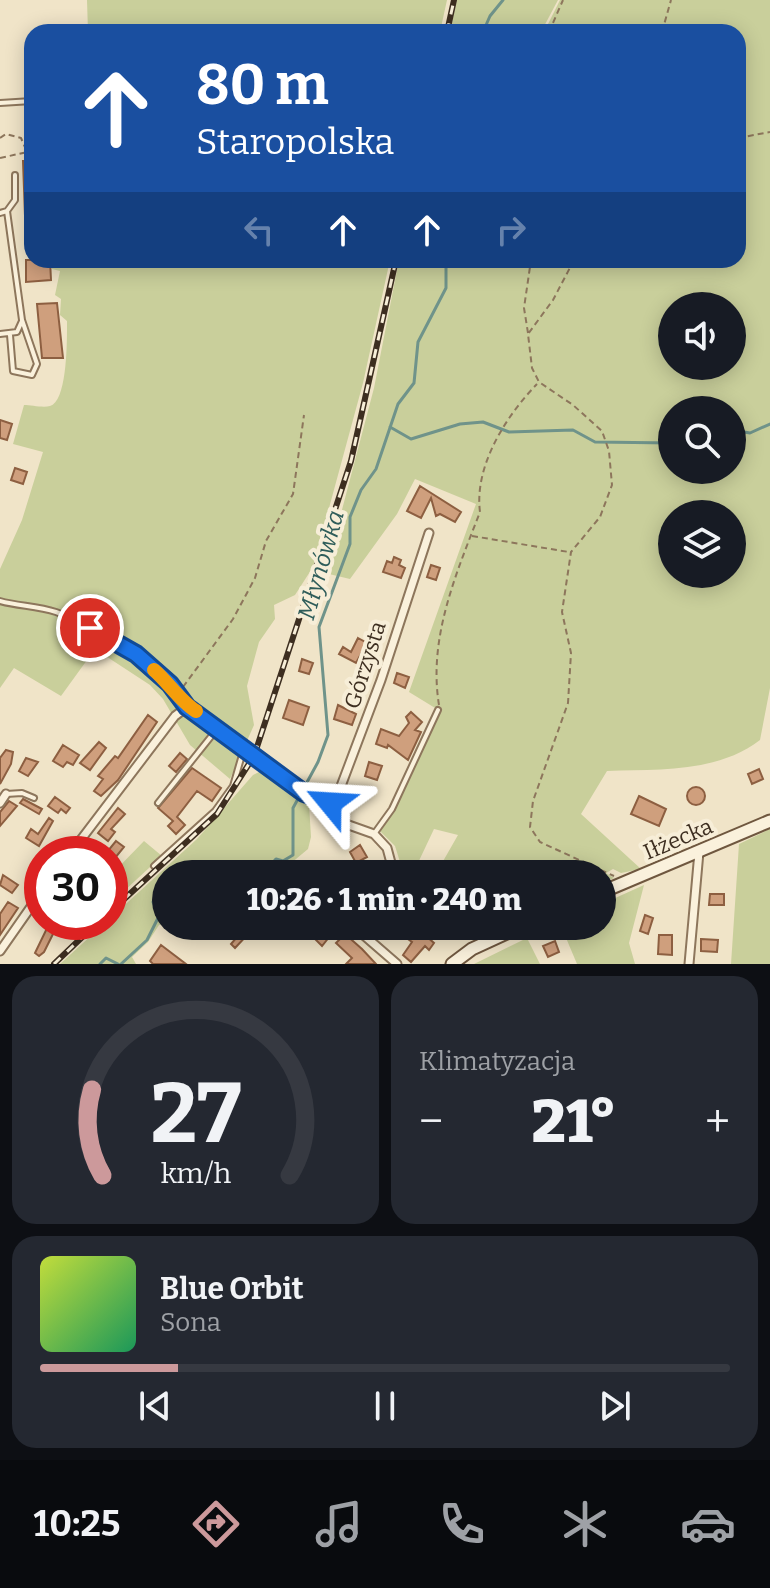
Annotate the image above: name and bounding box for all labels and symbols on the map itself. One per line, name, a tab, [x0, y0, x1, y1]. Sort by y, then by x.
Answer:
water label: Młynówka	[292, 507, 350, 623]
pin	[56, 594, 124, 662]
street label: Górzysta	[338, 618, 392, 712]
position arrow	[288, 761, 372, 845]
street label: Iłżecka	[639, 812, 717, 866]
speed limit sign: 30	[24, 836, 128, 940]

